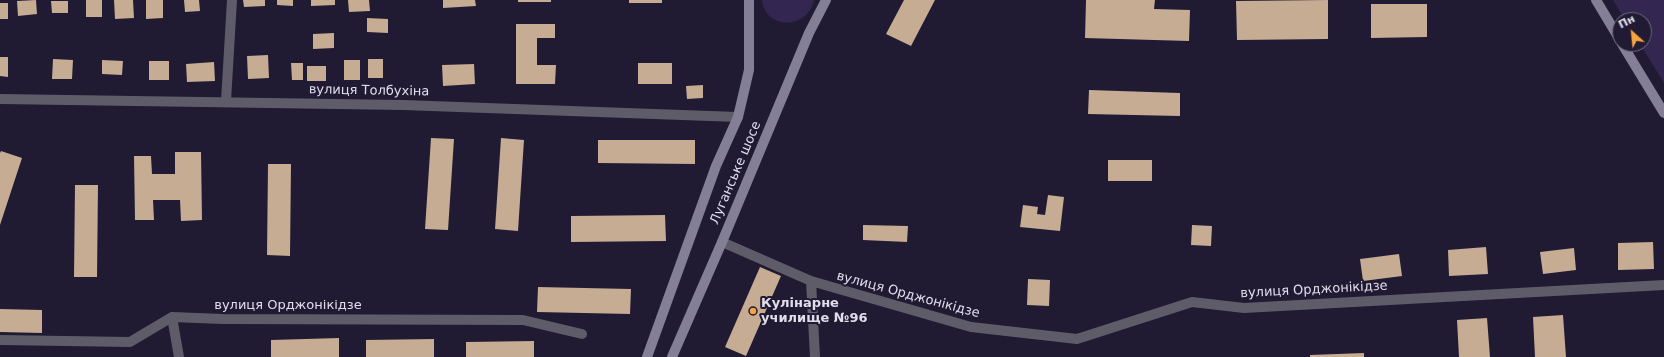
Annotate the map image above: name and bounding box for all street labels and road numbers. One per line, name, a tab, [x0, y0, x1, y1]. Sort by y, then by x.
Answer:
street label: вулиця Толбухіна	[309, 82, 429, 100]
street label: Луганське шосе	[707, 119, 765, 227]
street label: вулиця Орджонікідзе	[835, 268, 981, 322]
street label: вулиця Орджонікідзе	[1240, 278, 1388, 302]
street label: вулиця Орджонікідзе	[214, 298, 362, 314]

